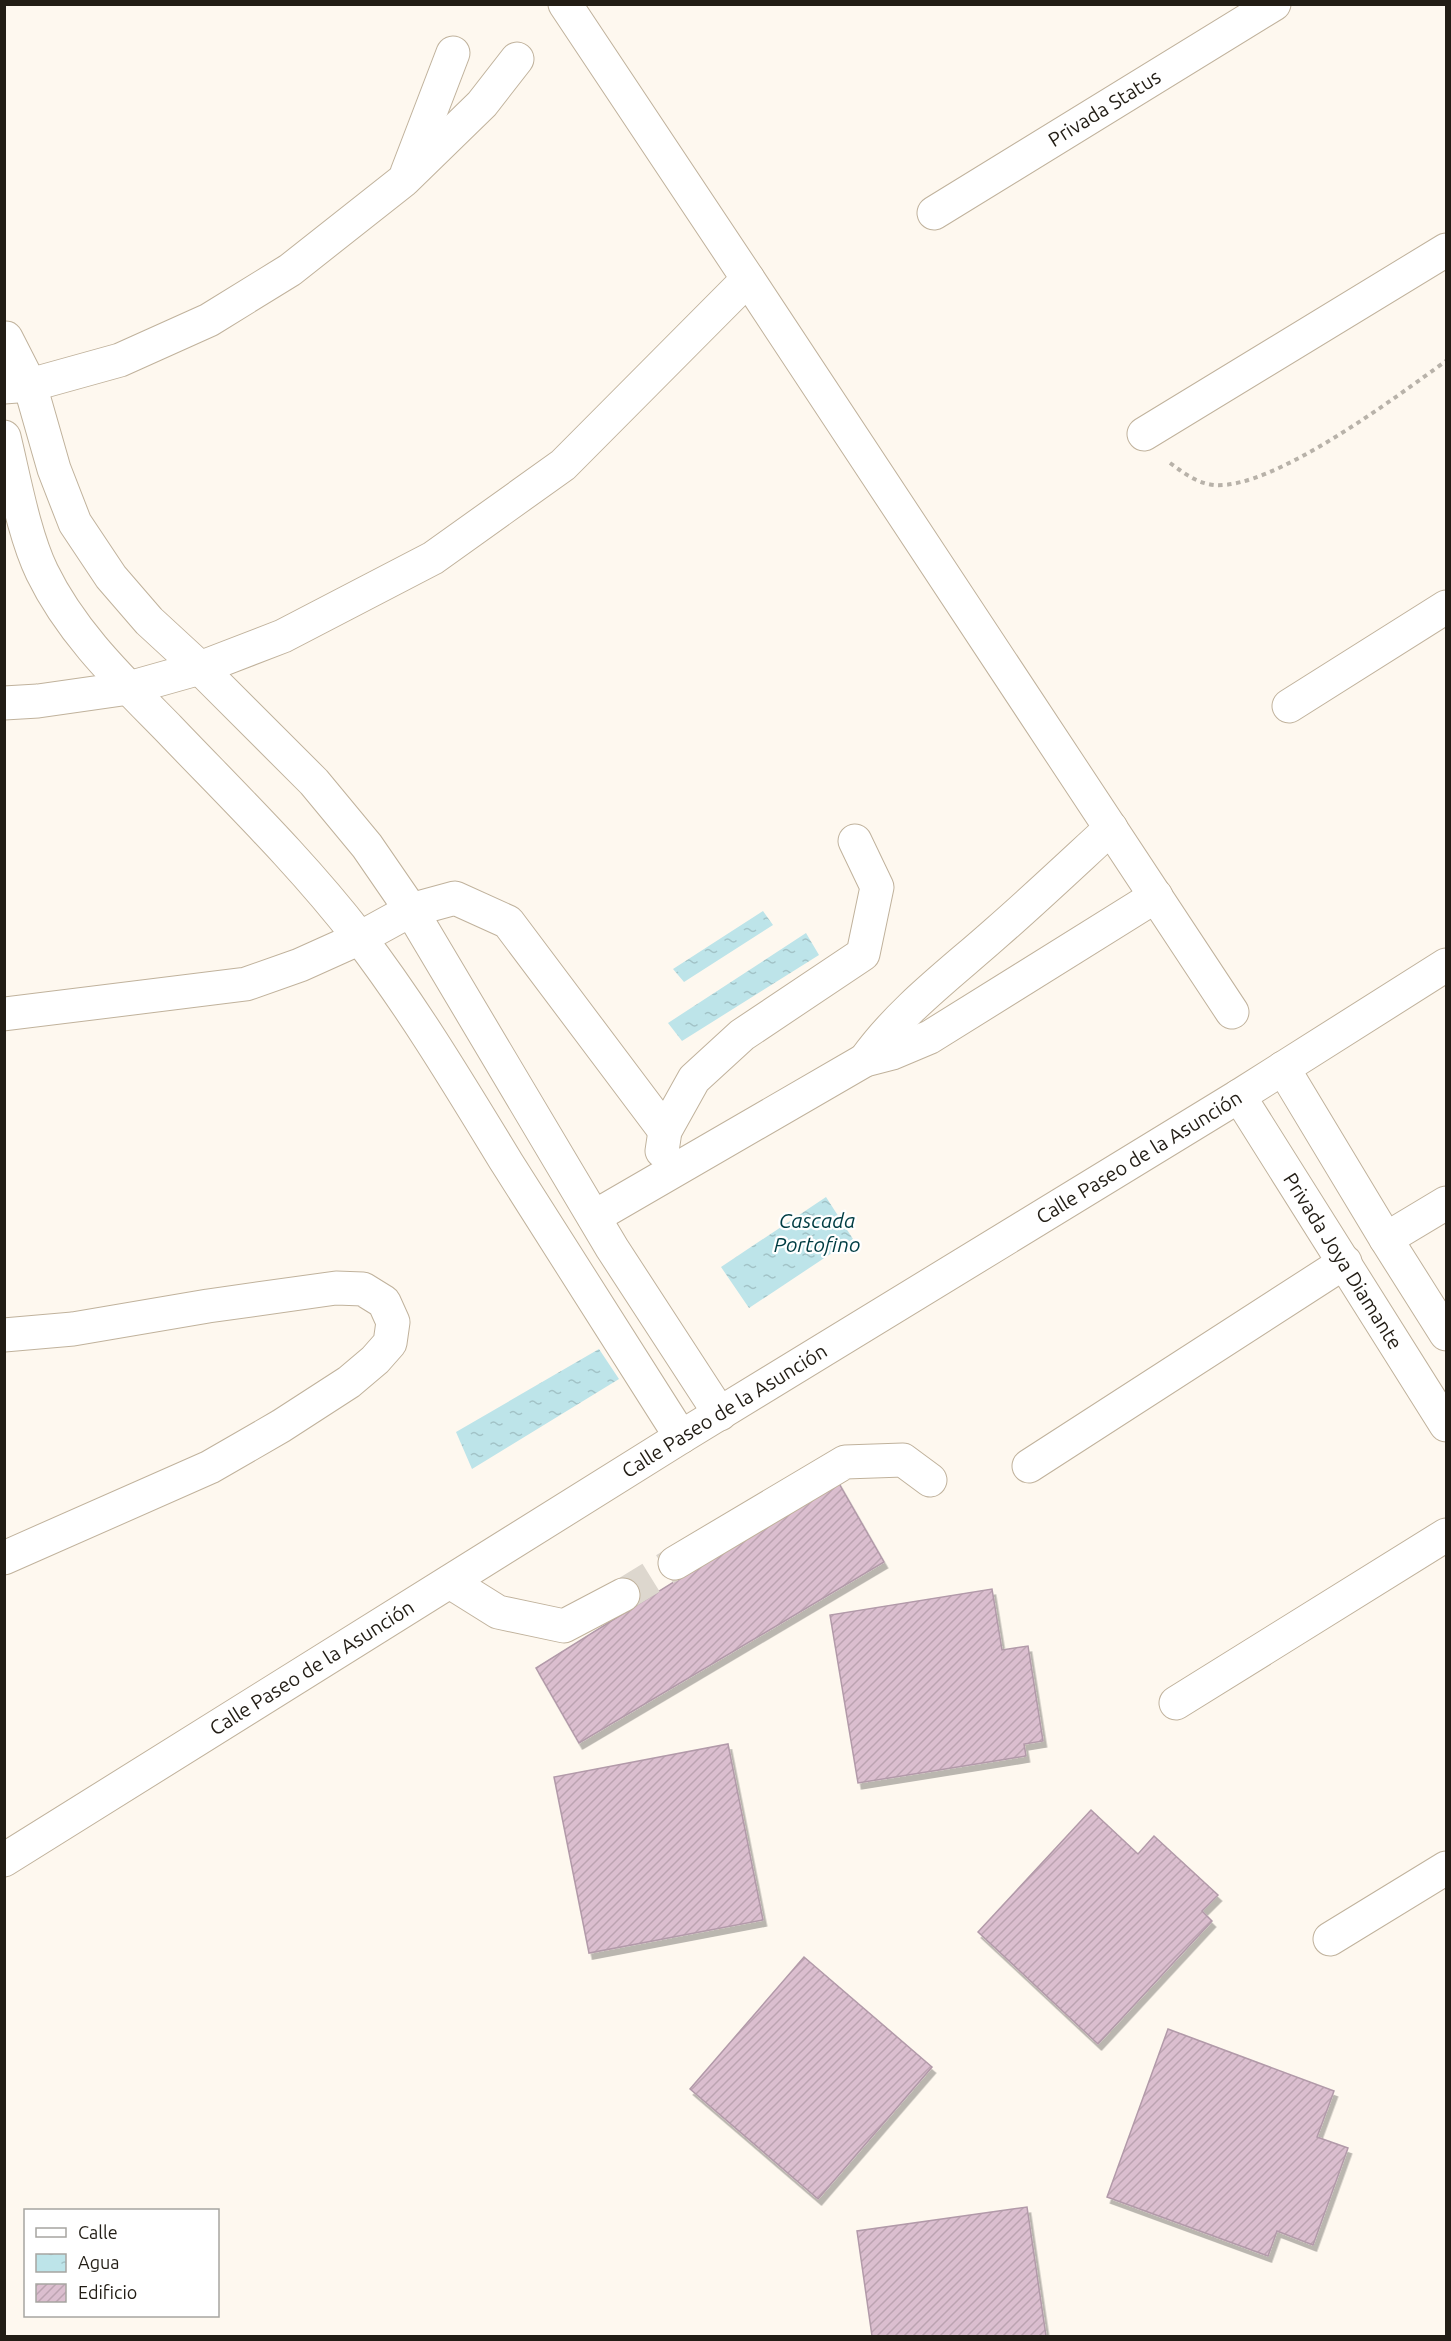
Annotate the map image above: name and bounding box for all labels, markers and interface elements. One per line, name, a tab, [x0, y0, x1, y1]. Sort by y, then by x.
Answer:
street label: Privada Status	[1044, 65, 1164, 151]
street label: Calle Paseo de la Asunción	[1032, 1085, 1246, 1228]
street label: Privada Joya Diamante	[1279, 1168, 1407, 1353]
water label: Cascada Portofino	[774, 1208, 860, 1256]
street label: Calle Paseo de la Asunción	[617, 1339, 831, 1482]
street label: Calle Paseo de la Asunción	[205, 1595, 418, 1740]
legend	[24, 2209, 219, 2317]
text: Calle	[78, 2222, 118, 2242]
text: Agua	[78, 2252, 120, 2272]
text: Edificio	[78, 2282, 137, 2302]

